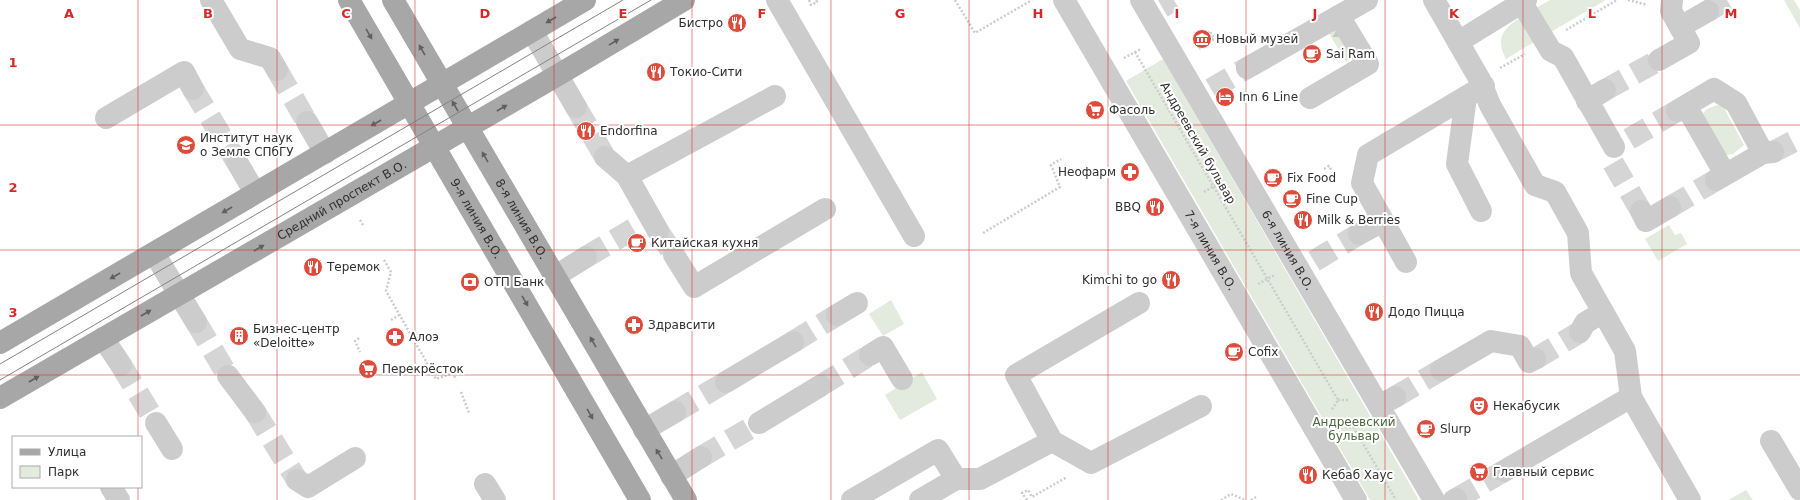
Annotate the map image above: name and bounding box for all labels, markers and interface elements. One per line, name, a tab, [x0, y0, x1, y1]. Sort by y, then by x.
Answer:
text: A	[64, 6, 74, 21]
text: B	[203, 6, 213, 21]
text: C	[341, 6, 351, 21]
text: D	[480, 6, 491, 21]
text: E	[619, 6, 627, 21]
text: F	[758, 6, 766, 21]
text: G	[895, 6, 905, 21]
text: H	[1033, 6, 1043, 21]
text: I	[1175, 6, 1179, 21]
text: J	[1312, 6, 1317, 21]
text: K	[1449, 6, 1460, 21]
text: L	[1588, 6, 1596, 21]
text: M	[1725, 6, 1737, 21]
restaurant icon: Бистро	[726, 12, 748, 34]
one-way arrow	[545, 16, 557, 23]
place label: Бистро	[678, 16, 723, 30]
one-way arrow	[366, 28, 373, 40]
museum icon: Новый музей	[1191, 28, 1213, 50]
place label: Новый музей	[1216, 32, 1298, 46]
one-way arrow	[609, 38, 619, 46]
cafe icon: Sai Ram	[1301, 43, 1323, 65]
one-way arrow	[419, 44, 426, 56]
place label: Sai Ram	[1326, 47, 1375, 61]
text: 1	[8, 55, 18, 70]
restaurant icon: Токио-Сити	[645, 61, 667, 83]
place label: Токио-Сити	[669, 65, 742, 79]
street label: Андреевский бульвар	[1157, 80, 1239, 206]
hotel icon: Inn 6 Line	[1214, 86, 1236, 108]
place label: Inn 6 Line	[1239, 90, 1298, 104]
supermarket icon: Фасоль	[1084, 99, 1106, 121]
one-way arrow	[452, 100, 458, 112]
place label: Фасоль	[1109, 103, 1155, 117]
one-way arrow	[496, 105, 507, 112]
one-way arrow	[370, 119, 382, 126]
restaurant icon: Endorfina	[575, 120, 597, 142]
place label: Endorfina	[600, 124, 658, 138]
place label: Институт наук о Земле СПбГУ	[200, 131, 294, 159]
school or university icon: Институт наук о Земле СПбГУ	[175, 134, 197, 156]
one-way arrow	[482, 151, 489, 163]
street label: Средний проспект В.О.	[275, 157, 409, 243]
pharmacy icon: Неофарм	[1119, 161, 1141, 183]
place label: Неофарм	[1058, 165, 1116, 179]
cafe icon: Fix Food	[1262, 167, 1284, 189]
place label: Fix Food	[1287, 171, 1336, 185]
street label: 9-я линия В.О.	[447, 176, 505, 261]
street label: 8-я линия В.О.	[492, 177, 550, 262]
text: 2	[8, 180, 18, 195]
cafe icon: Fine Cup	[1281, 188, 1303, 210]
place label: Fine Cup	[1306, 192, 1358, 206]
restaurant icon: BBQ	[1144, 196, 1166, 218]
place label: BBQ	[1115, 200, 1141, 214]
one-way arrow	[221, 206, 233, 213]
street label: 7-я линия В.О.	[1181, 208, 1239, 293]
street label: 6-я линия В.О.	[1259, 208, 1317, 293]
restaurant icon: Milk & Berries	[1292, 209, 1314, 231]
place label: Milk & Berries	[1317, 213, 1400, 227]
cafe icon: Китайская кухня	[626, 232, 648, 254]
place label: Китайская кухня	[651, 236, 758, 250]
one-way arrow	[253, 245, 265, 252]
restaurant icon: Теремок	[302, 256, 324, 278]
place label: Теремок	[326, 260, 380, 274]
restaurant icon: Kimchi to go	[1160, 269, 1182, 291]
bank icon: ОТП Банк	[459, 271, 481, 293]
one-way arrow	[109, 272, 121, 279]
place label: Kimchi to go	[1082, 273, 1157, 287]
place label: ОТП Банк	[484, 275, 544, 289]
one-way arrow	[521, 295, 528, 307]
restaurant icon: Додо Пицца	[1363, 301, 1385, 323]
text: 3	[8, 305, 18, 320]
place label: Додо Пицца	[1388, 305, 1465, 319]
one-way arrow	[140, 310, 152, 317]
pharmacy icon: Здравсити	[623, 314, 645, 336]
place label: Здравсити	[648, 318, 715, 332]
place label: Бизнес-центр «Deloitte»	[253, 322, 340, 350]
building icon: Бизнес-центр «Deloitte»	[228, 325, 250, 347]
pharmacy icon: Алоэ	[384, 326, 406, 348]
place label: Алоэ	[409, 330, 439, 344]
one-way arrow	[589, 336, 596, 348]
cafe icon: Cofix	[1223, 341, 1245, 363]
place label: Cofix	[1248, 345, 1278, 359]
supermarket icon: Перекрёсток	[357, 358, 379, 380]
place label: Перекрёсток	[382, 362, 464, 376]
one-way arrow	[28, 375, 40, 382]
theatre icon: Некабусик	[1468, 395, 1490, 417]
place label: Некабусик	[1493, 399, 1560, 413]
one-way arrow	[586, 408, 593, 420]
park label: Андреевский бульвар	[1312, 415, 1396, 443]
cafe icon: Slurp	[1415, 418, 1437, 440]
place label: Slurp	[1440, 422, 1471, 436]
legend	[12, 436, 142, 488]
text: Улица	[48, 445, 86, 459]
one-way arrow	[655, 448, 662, 460]
supermarket icon: Главный сервис	[1468, 461, 1490, 483]
restaurant icon: Кебаб Хаус	[1297, 464, 1319, 486]
text: Парк	[48, 465, 79, 479]
place label: Главный сервис	[1493, 465, 1594, 479]
place label: Кебаб Хаус	[1322, 468, 1393, 482]

